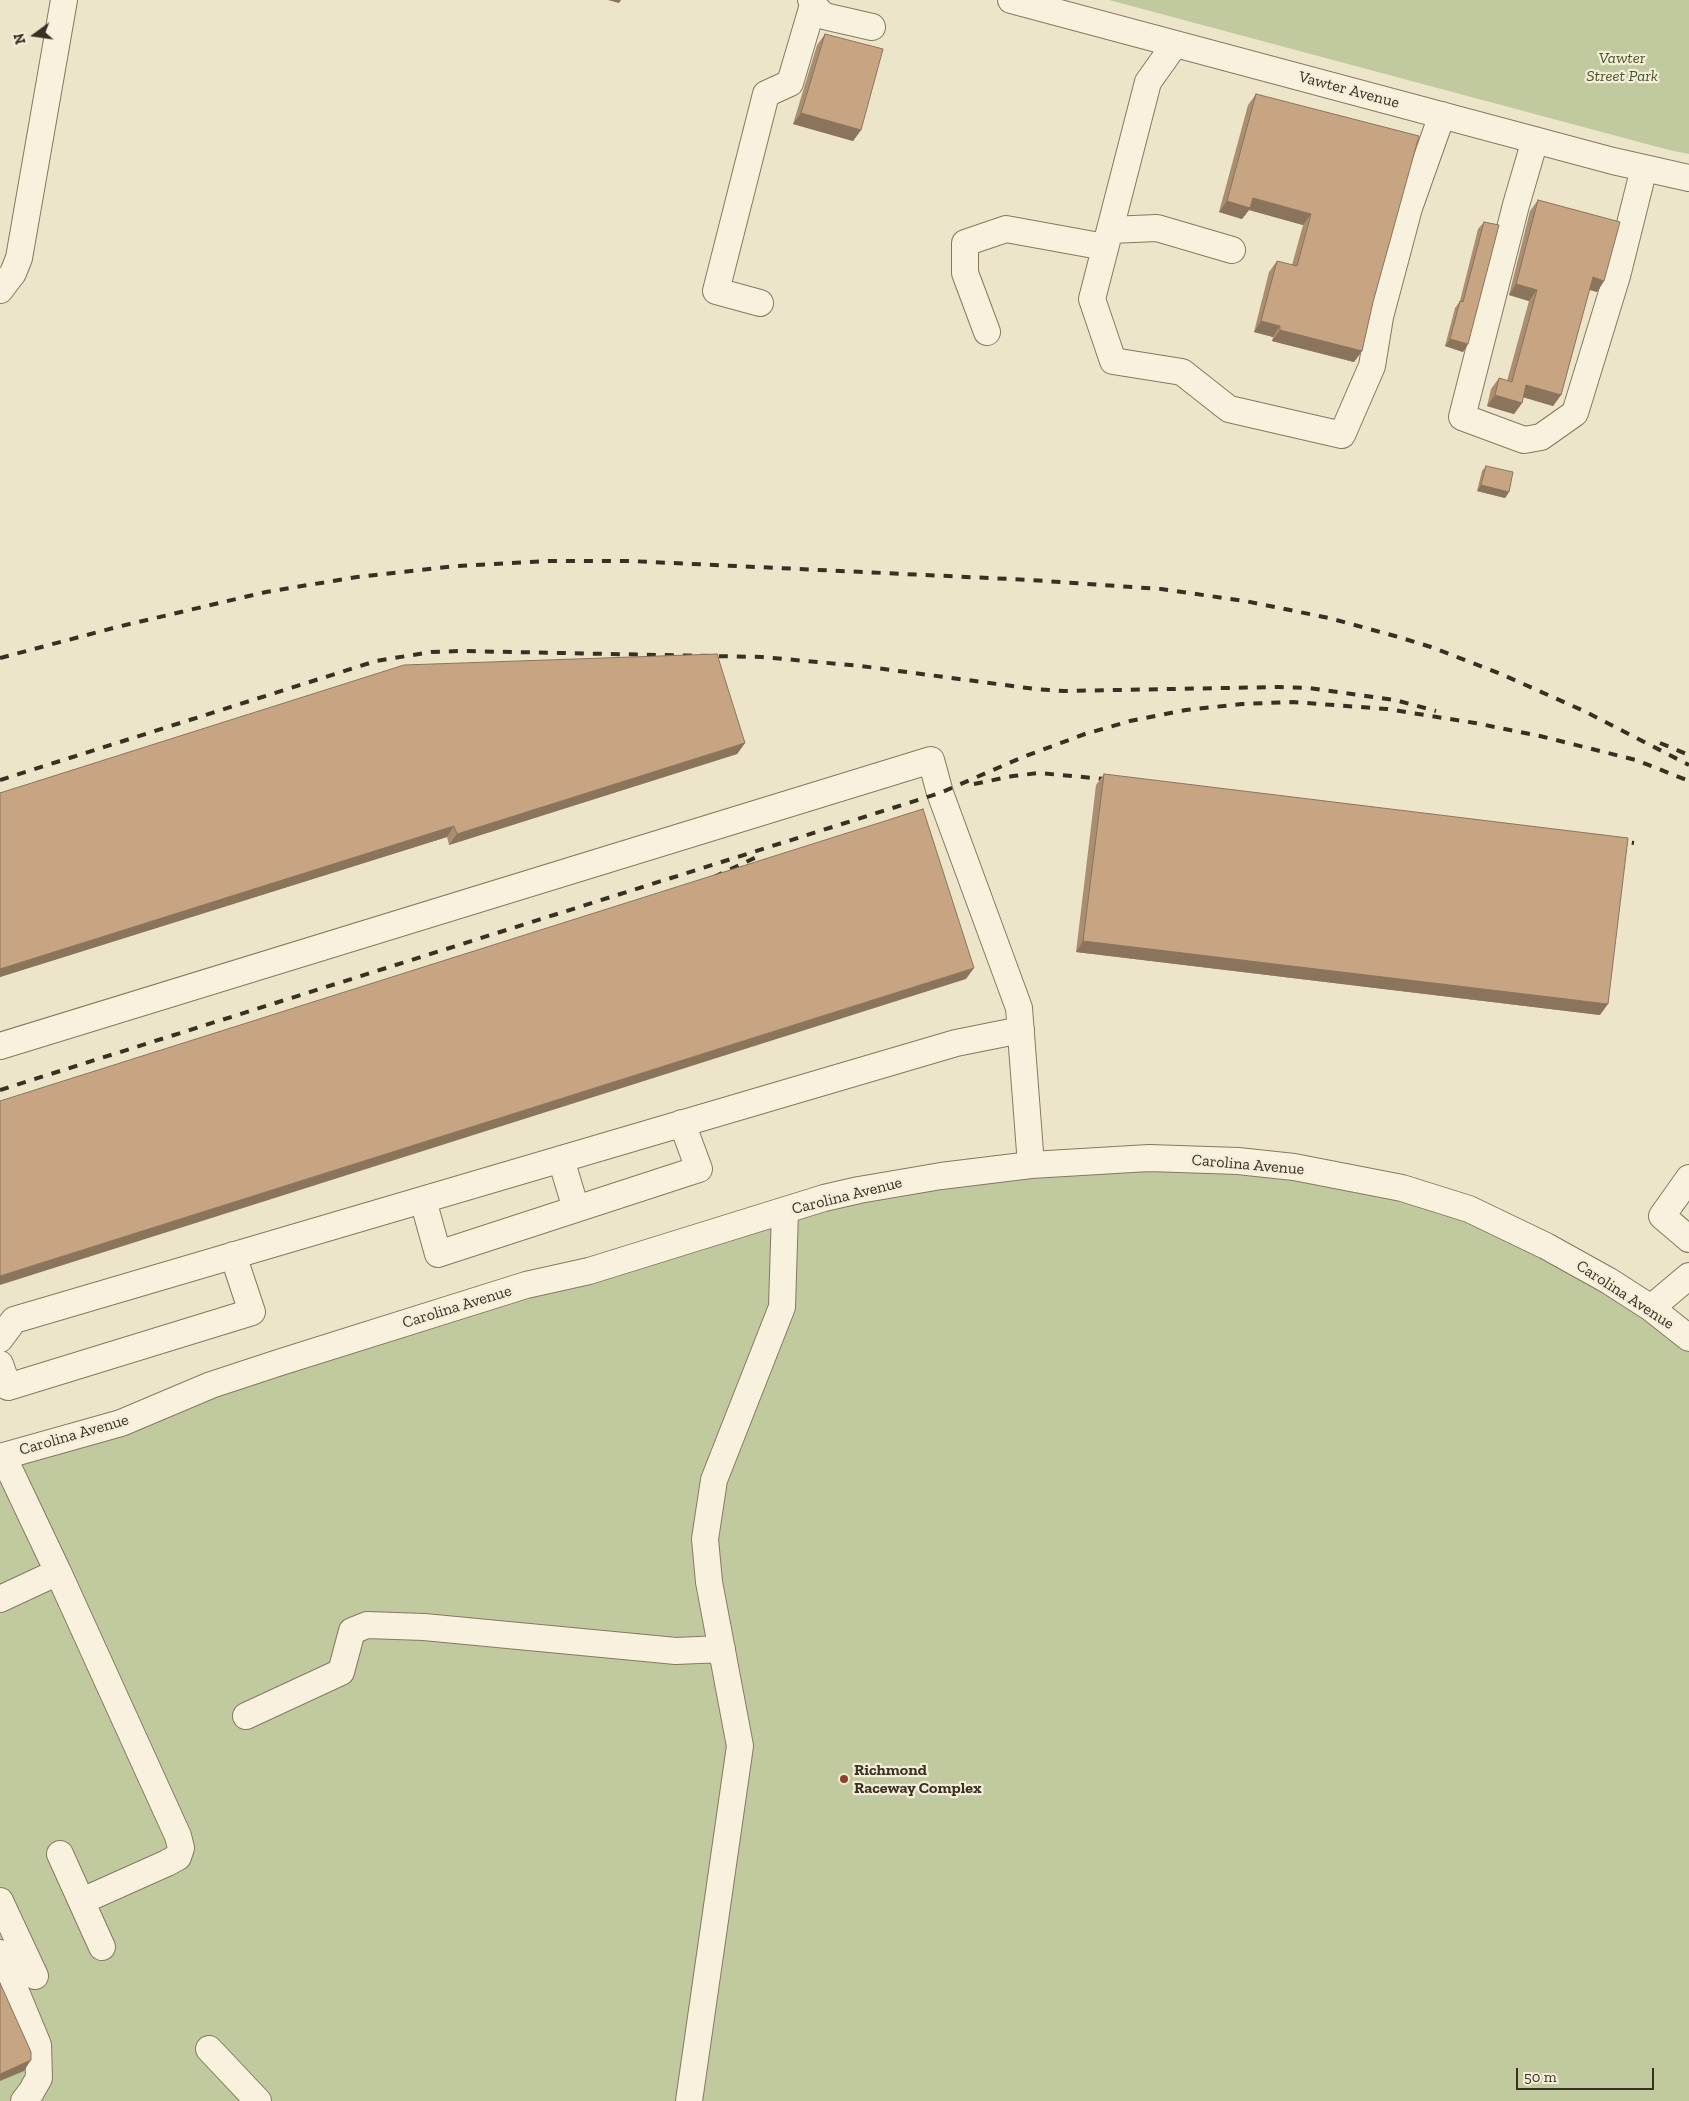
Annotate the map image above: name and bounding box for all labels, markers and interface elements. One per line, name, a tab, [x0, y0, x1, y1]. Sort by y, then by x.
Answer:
north arrow	[10, 10, 60, 60]
text: N	[10, 32, 29, 46]
park label: Vawter Street Park	[1586, 48, 1658, 86]
street label: Vawter Avenue	[1297, 67, 1401, 113]
street label: Carolina Avenue	[1191, 1151, 1305, 1179]
street label: Carolina Avenue	[790, 1173, 904, 1219]
street label: Carolina Avenue	[1572, 1256, 1678, 1334]
street label: Carolina Avenue	[400, 1281, 514, 1333]
street label: Carolina Avenue	[17, 1410, 131, 1460]
place label: Richmond Raceway Complex	[854, 1760, 982, 1798]
marker: Richmond Raceway Complex	[838, 1773, 850, 1785]
scale bar	[1519, 2058, 1656, 2090]
text: 50 m	[1524, 2068, 1557, 2086]

